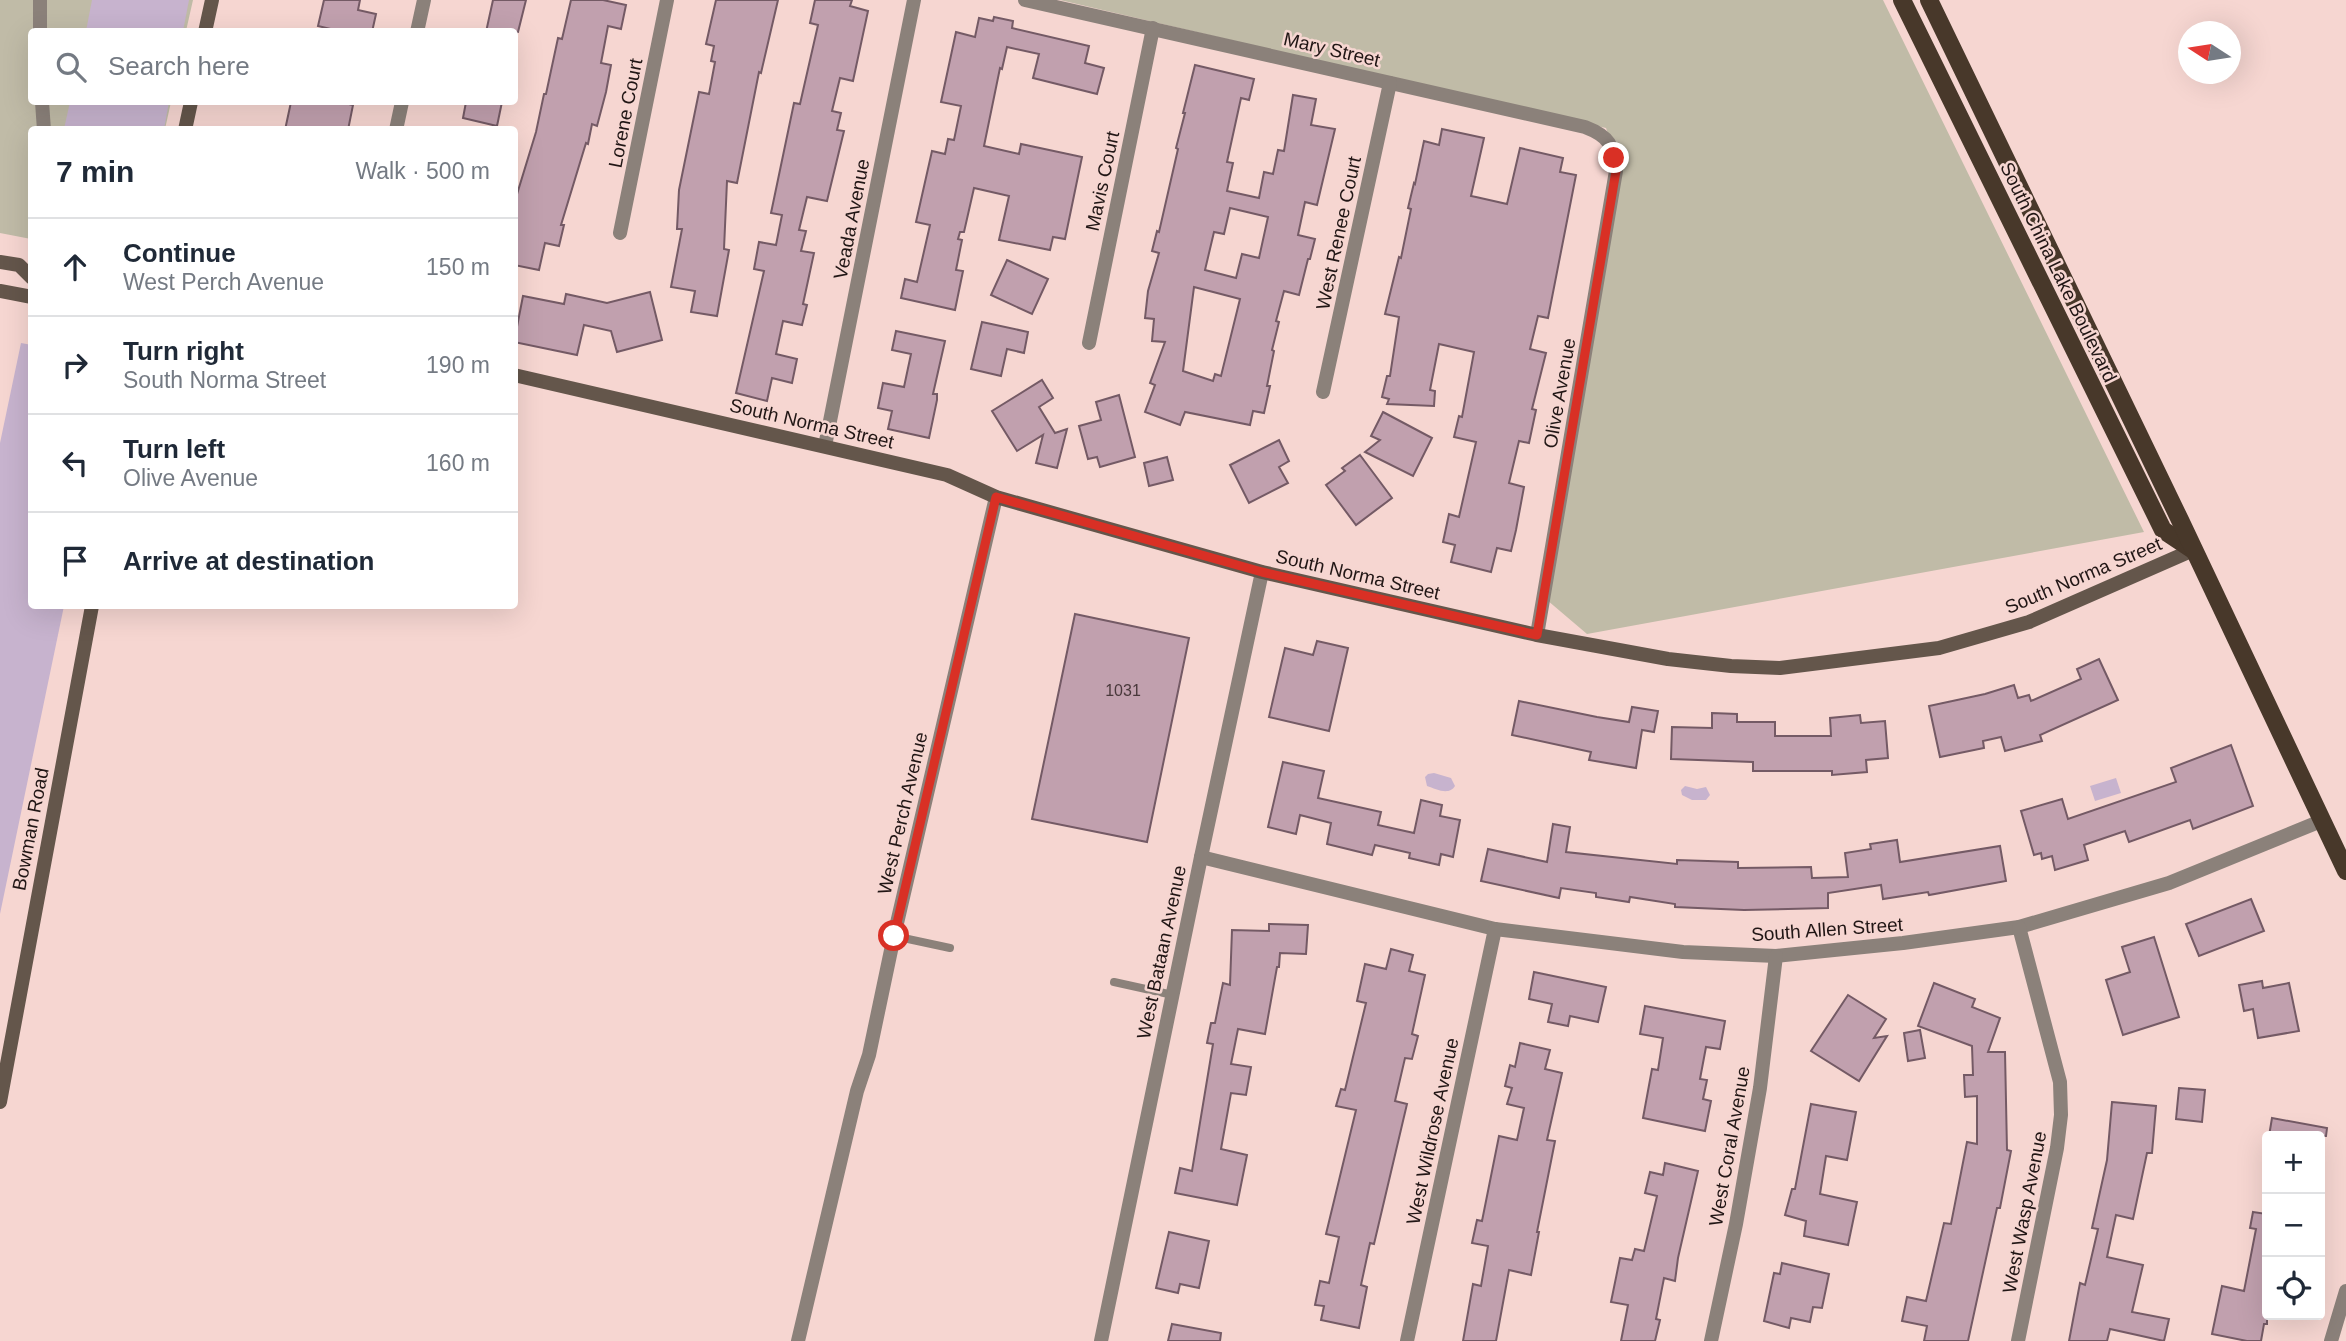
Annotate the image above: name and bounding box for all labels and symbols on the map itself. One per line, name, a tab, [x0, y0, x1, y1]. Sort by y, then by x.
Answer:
north arrow	[2178, 21, 2241, 84]
street label: Mary Street	[1282, 28, 1383, 71]
street label: Lorene Court	[605, 56, 647, 170]
street label: Mavis Court	[1082, 129, 1123, 233]
route end	[1598, 142, 1629, 173]
street label: West Renee Court	[1312, 154, 1365, 312]
street label: Veada Avenue	[830, 157, 873, 281]
street label: South China Lake Boulevard	[1996, 159, 2121, 386]
street label: Olive Avenue	[1539, 336, 1580, 450]
street label: South Norma Street	[728, 394, 897, 453]
street label: South Norma Street	[2002, 533, 2165, 618]
street label: South Norma Street	[1274, 545, 1443, 604]
house number: 1031	[1105, 682, 1141, 699]
street label: West Perch Avenue	[874, 730, 931, 896]
street label: Bowman Road	[8, 766, 53, 892]
street label: West Bataan Avenue	[1133, 863, 1190, 1041]
street label: South Allen Street	[1750, 914, 1904, 945]
route start	[878, 920, 909, 951]
street label: West Wildrose Avenue	[1402, 1036, 1463, 1226]
street label: West Coral Avenue	[1705, 1065, 1754, 1228]
street label: West Wasp Avenue	[1998, 1129, 2050, 1295]

